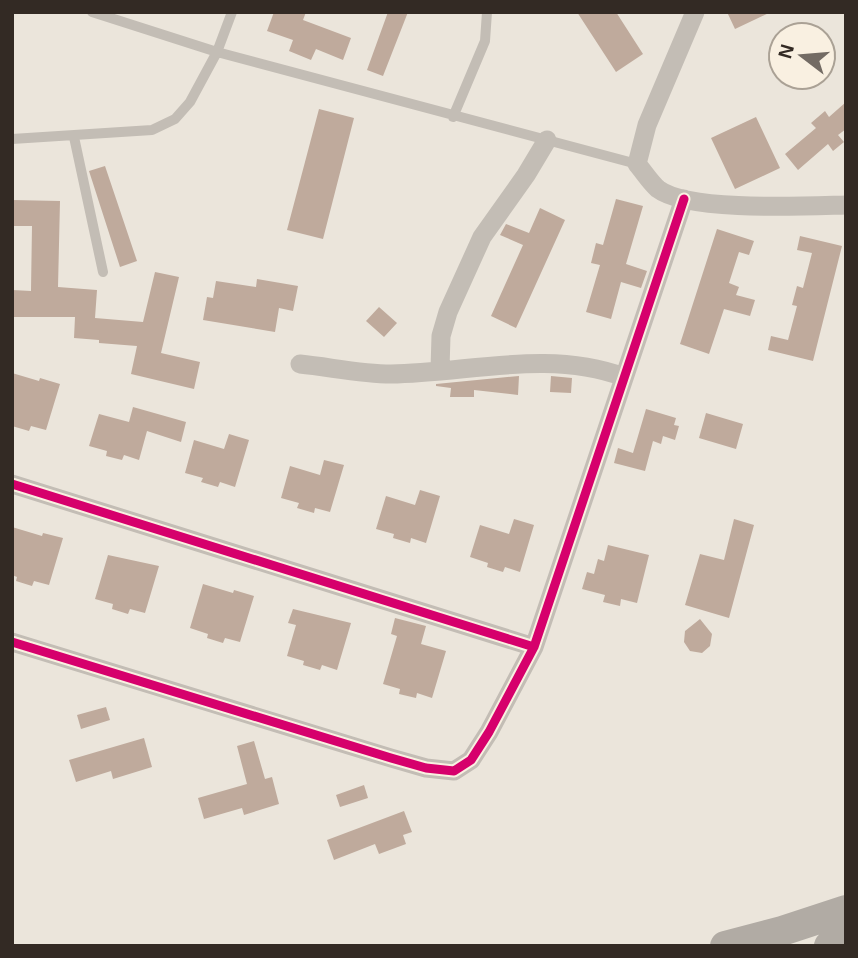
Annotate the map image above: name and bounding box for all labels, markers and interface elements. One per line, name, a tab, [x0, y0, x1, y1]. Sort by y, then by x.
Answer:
north arrow	[767, 21, 837, 91]
text: N	[774, 42, 798, 61]

